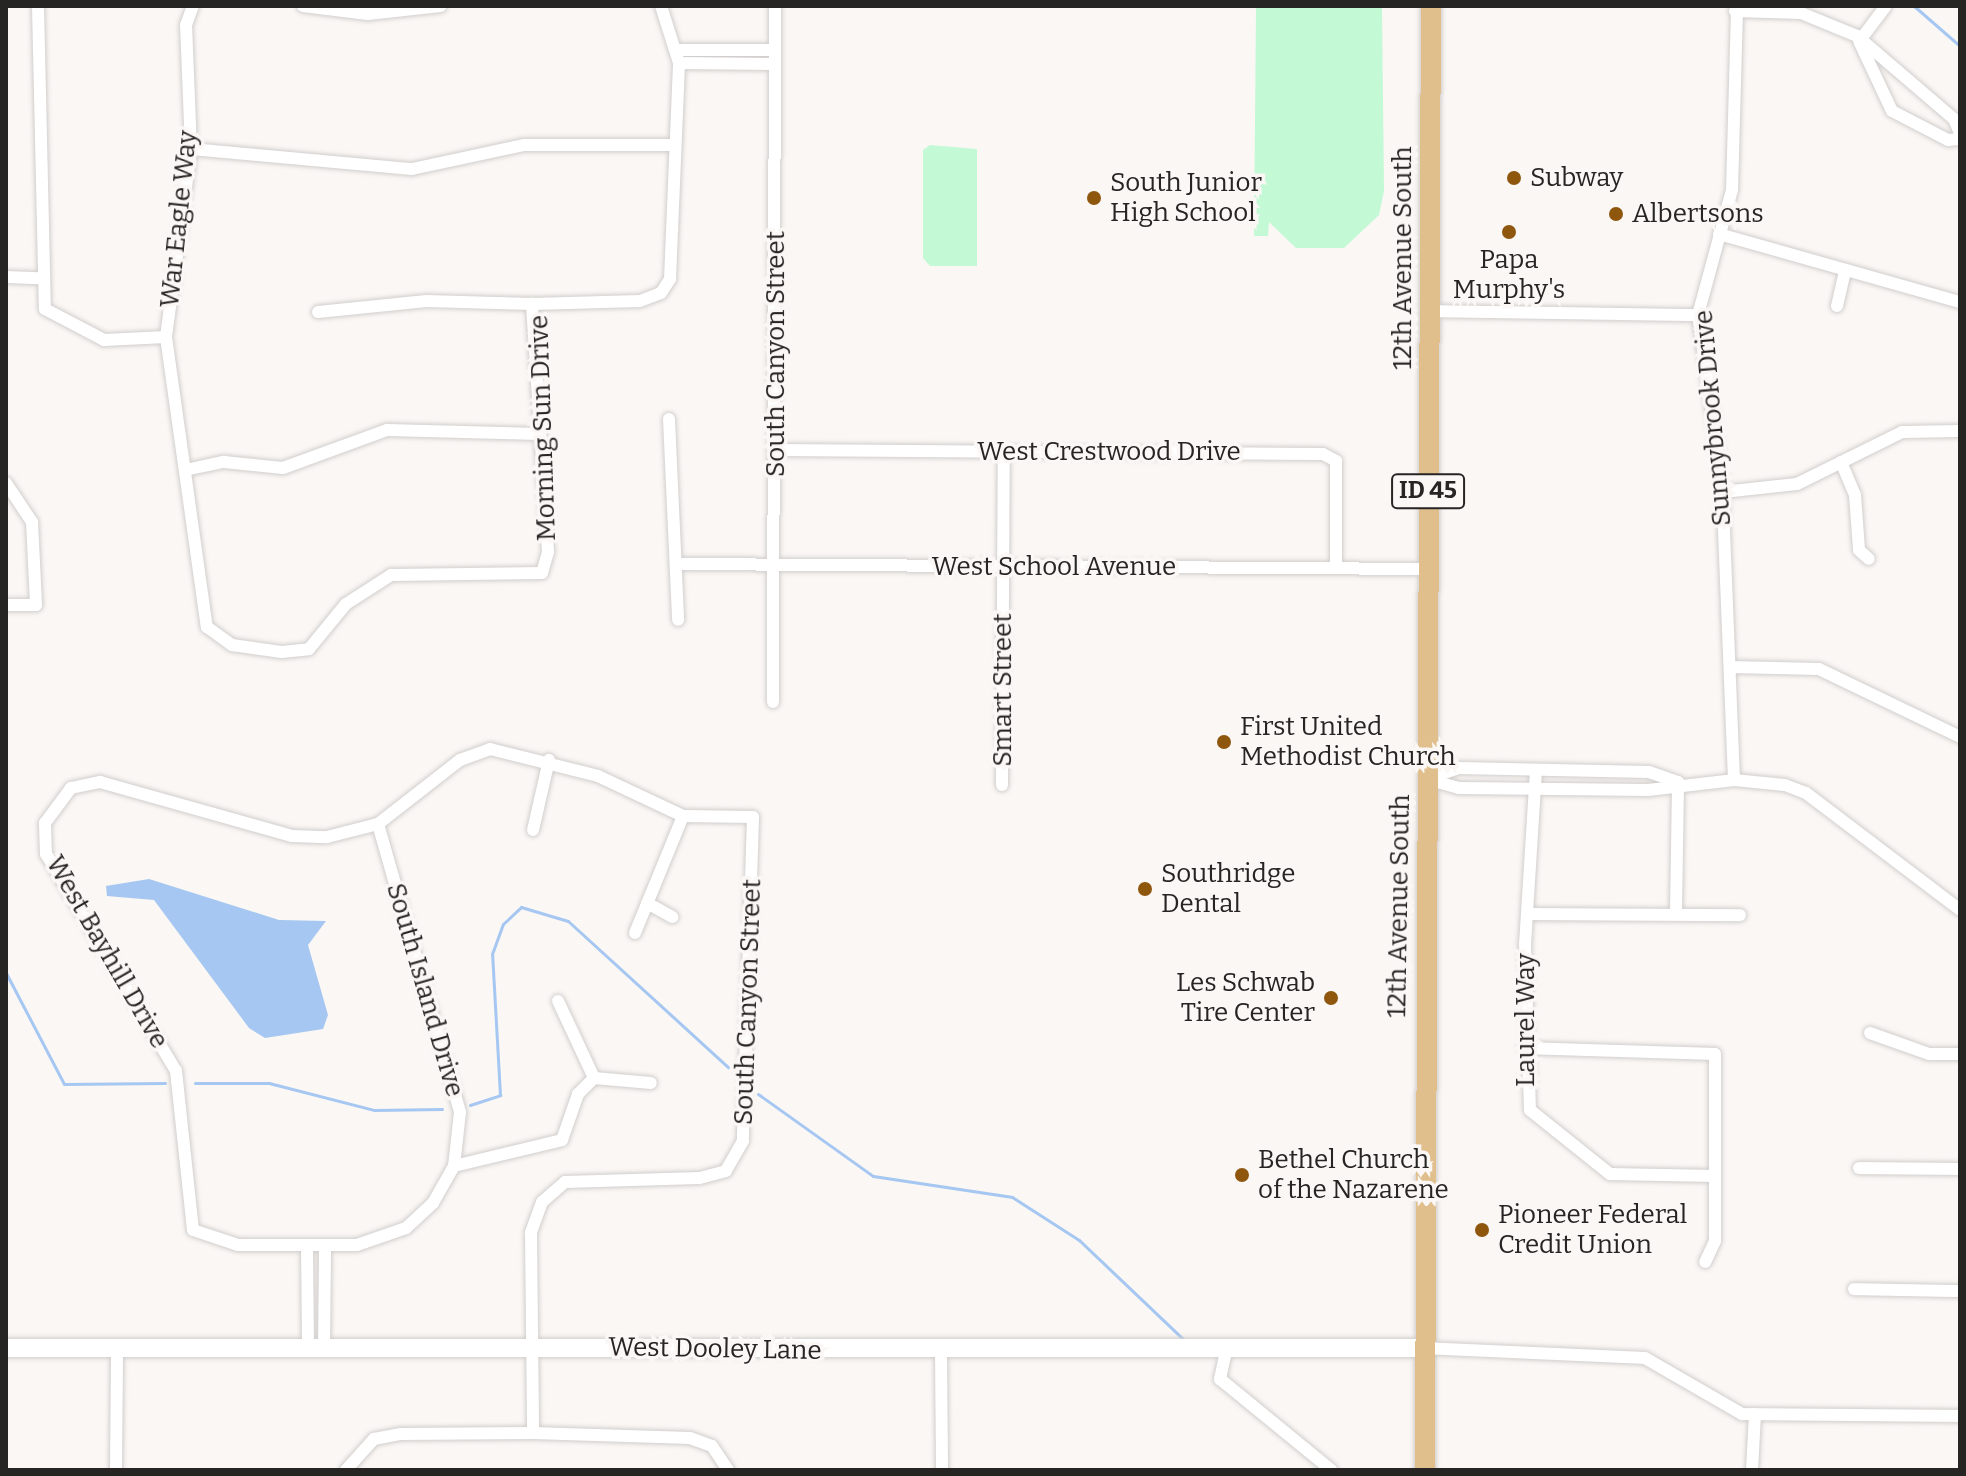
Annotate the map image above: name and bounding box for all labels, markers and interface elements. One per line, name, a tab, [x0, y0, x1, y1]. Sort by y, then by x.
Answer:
street label: War Eagle Way	[154, 129, 204, 309]
street label: 12th Avenue South	[1387, 146, 1419, 370]
place label: Subway	[1530, 162, 1623, 194]
place label: South Junior High School	[1110, 167, 1262, 228]
marker: Subway	[1505, 169, 1523, 187]
marker: South Junior High School	[1085, 189, 1103, 207]
place label: Albertsons	[1632, 198, 1764, 230]
marker: Albertsons	[1607, 205, 1625, 223]
marker: Papa Murphy's	[1500, 223, 1518, 241]
street label: South Canyon Street	[760, 231, 792, 477]
place label: Papa Murphy's	[1453, 244, 1565, 306]
street label: Sunnybrook Drive	[1688, 309, 1738, 527]
street label: Morning Sun Drive	[523, 314, 563, 542]
street label: West Crestwood Drive	[977, 436, 1241, 468]
road number: ID 45	[1390, 471, 1466, 511]
street label: West School Avenue	[932, 551, 1176, 583]
street label: Smart Street	[987, 613, 1019, 767]
place label: First United Methodist Church	[1240, 711, 1456, 772]
marker: First United Methodist Church	[1215, 733, 1233, 751]
street label: 12th Avenue South	[1381, 794, 1417, 1018]
street label: West Bayhill Drive	[39, 850, 175, 1054]
place label: Southridge Dental	[1161, 858, 1295, 920]
street label: South Canyon Street	[728, 878, 768, 1126]
street label: South Island Drive	[380, 880, 470, 1100]
marker: Southridge Dental	[1136, 880, 1154, 898]
street label: Laurel Way	[1510, 953, 1542, 1087]
place label: Les Schwab Tire Center	[1176, 967, 1315, 1028]
marker: Les Schwab Tire Center	[1322, 989, 1340, 1007]
place label: Bethel Church of the Nazarene	[1258, 1144, 1449, 1206]
marker: Bethel Church of the Nazarene	[1233, 1166, 1251, 1184]
place label: Pioneer Federal Credit Union	[1498, 1199, 1687, 1260]
marker: Pioneer Federal Credit Union	[1473, 1221, 1491, 1239]
street label: West Dooley Lane	[608, 1332, 822, 1366]

